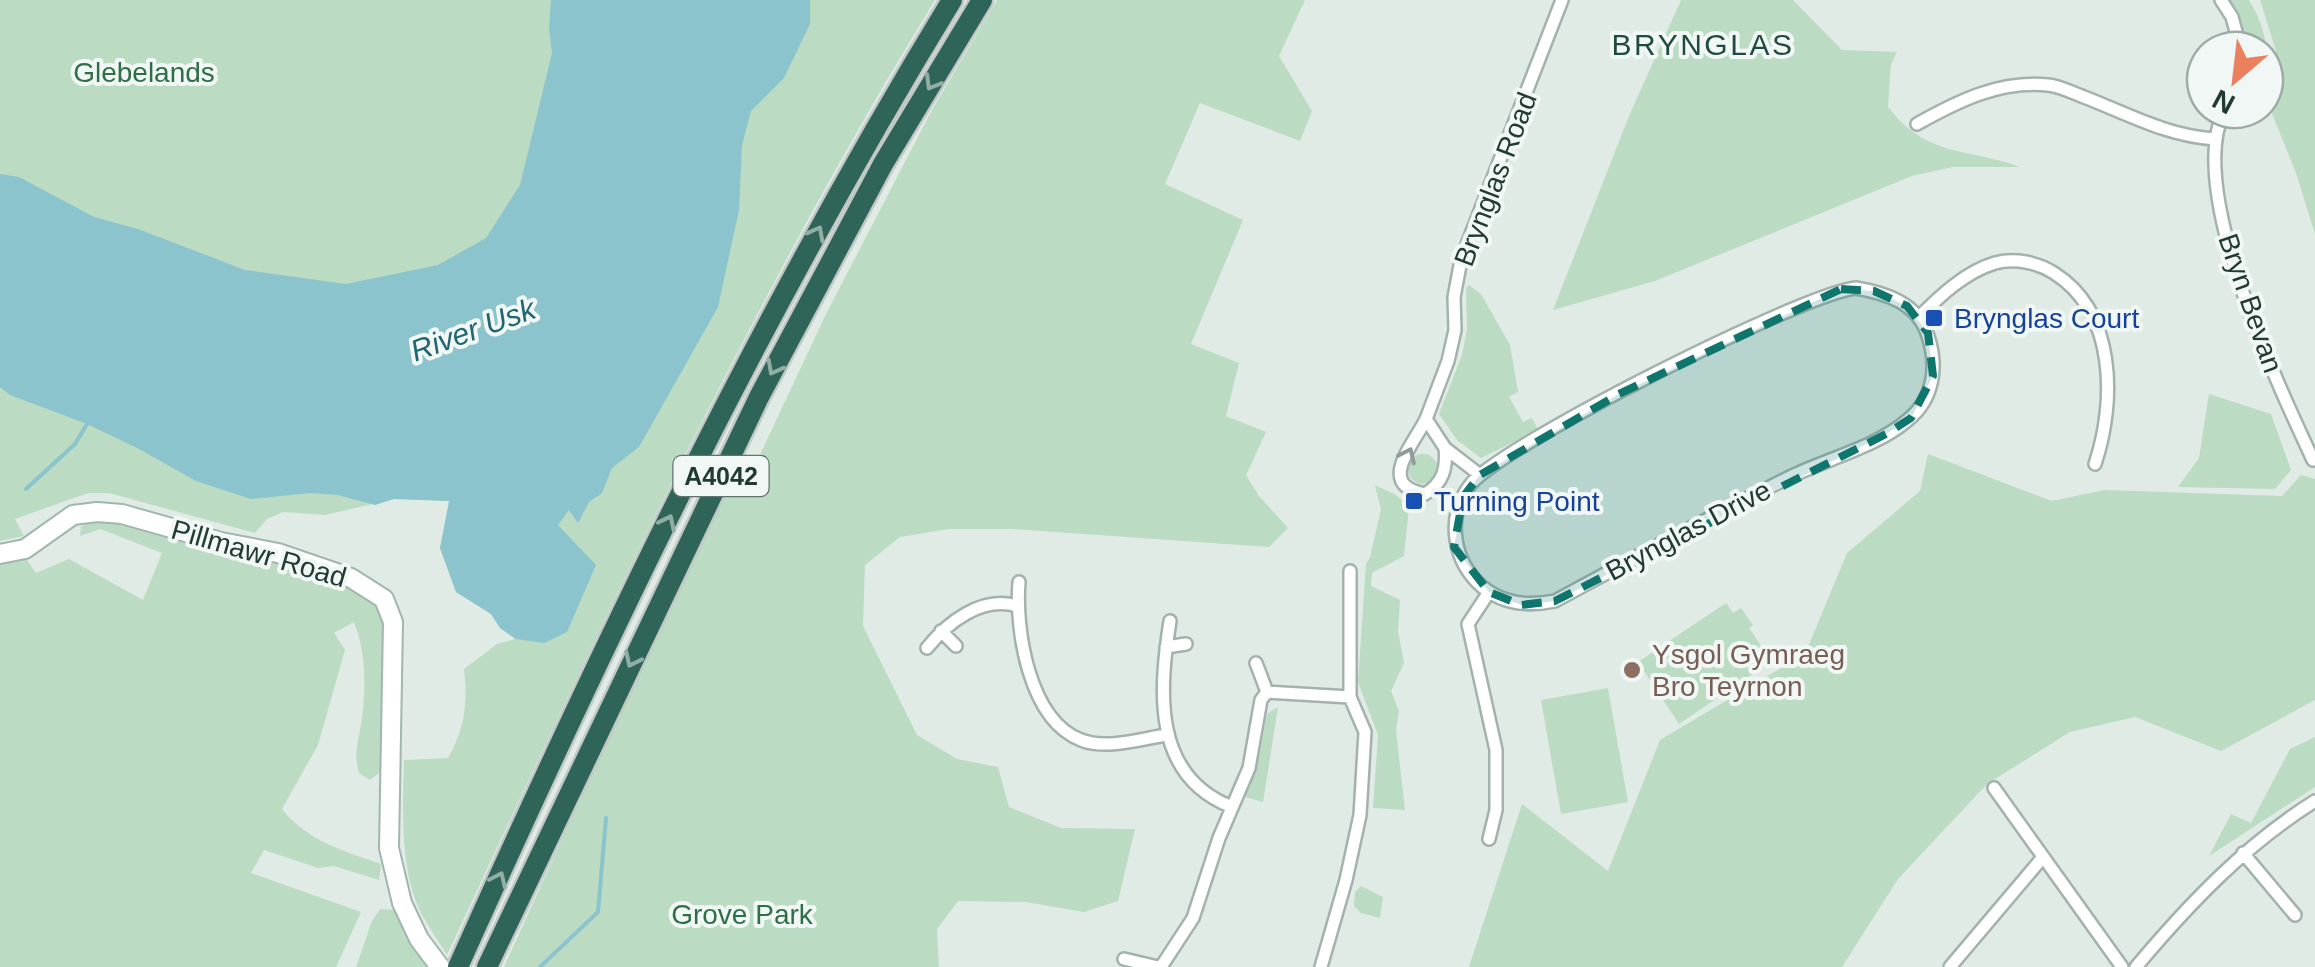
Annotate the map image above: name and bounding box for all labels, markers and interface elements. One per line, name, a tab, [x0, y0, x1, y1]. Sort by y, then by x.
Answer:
district label: BRYNGLAS	[1612, 28, 1794, 61]
north arrow	[2185, 30, 2285, 130]
park label: Glebelands	[73, 57, 215, 88]
one-way arrow	[925, 72, 944, 90]
text: N	[2207, 83, 2240, 120]
street label: Brynglas Road	[1448, 88, 1543, 270]
one-way arrow	[805, 225, 824, 243]
street label: Bryn Bevan	[2212, 230, 2289, 377]
water label: River Usk	[406, 291, 541, 367]
place label: Brynglas Court	[1954, 303, 2139, 334]
marker: Brynglas Court	[1923, 307, 1945, 329]
one-way arrow	[767, 357, 787, 375]
one-way arrow	[1396, 448, 1416, 466]
road number: A4042	[674, 456, 768, 496]
street label: Brynglas Drive	[1601, 474, 1776, 587]
place label: Turning Point	[1434, 486, 1600, 517]
marker: Turning Point	[1403, 490, 1425, 512]
street label: Pillmawr Road	[168, 514, 350, 593]
one-way arrow	[656, 514, 675, 532]
place label: Ysgol Gymraeg Bro Teyrnon	[1652, 639, 1845, 702]
one-way arrow	[625, 650, 645, 668]
marker: Ysgol Gymraeg Bro Teyrnon	[1621, 659, 1643, 681]
one-way arrow	[487, 871, 507, 889]
park label: Grove Park	[671, 899, 814, 930]

